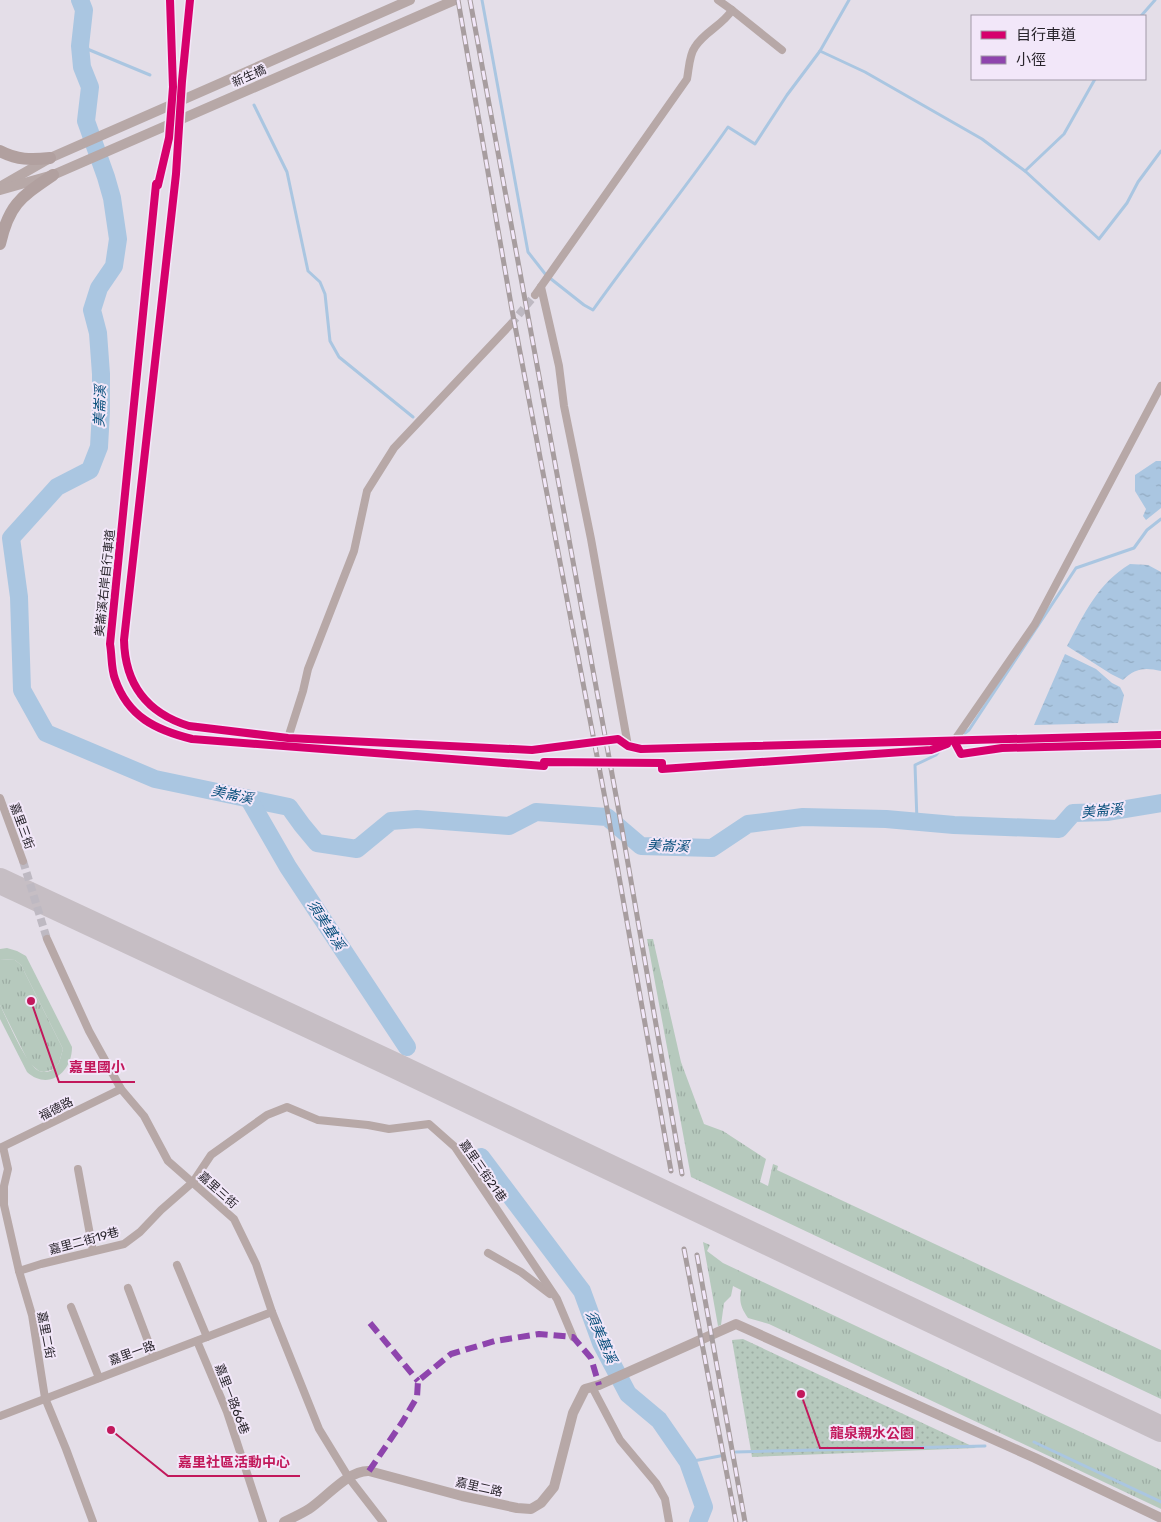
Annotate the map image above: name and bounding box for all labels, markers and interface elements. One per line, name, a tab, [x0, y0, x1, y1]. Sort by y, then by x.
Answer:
legend	[971, 15, 1146, 80]
text: 自行車道	[1016, 26, 1076, 44]
text: 小徑	[1016, 51, 1046, 69]
street label: 新生橋	[230, 62, 268, 90]
water label: 美崙溪	[91, 383, 109, 427]
street label: 美崙溪右岸自行車道	[92, 529, 118, 637]
water label: 美崙溪	[210, 782, 256, 808]
street label: 嘉里三街	[7, 801, 37, 851]
water label: 美崙溪	[1080, 801, 1126, 821]
water label: 美崙溪	[647, 836, 691, 856]
water label: 須美基溪	[304, 897, 349, 955]
callout: 嘉里國小	[59, 1053, 135, 1082]
text: 嘉里國小	[69, 1059, 125, 1076]
street label: 福德路	[37, 1095, 75, 1123]
street label: 嘉里三街21巷	[457, 1137, 509, 1205]
street label: 嘉里三街	[195, 1169, 241, 1211]
street label: 嘉里二街19巷	[47, 1225, 121, 1257]
water label: 須美基溪	[582, 1308, 621, 1368]
street label: 嘉里二街	[35, 1310, 57, 1360]
street label: 嘉里一路	[107, 1338, 157, 1368]
street label: 嘉里一路66巷	[212, 1362, 252, 1436]
callout: 龍泉親水公園	[820, 1419, 924, 1448]
text: 龍泉親水公園	[830, 1425, 914, 1442]
callout: 嘉里社區活動中心	[168, 1447, 300, 1476]
text: 嘉里社區活動中心	[178, 1454, 290, 1471]
street label: 嘉里二路	[454, 1475, 504, 1499]

